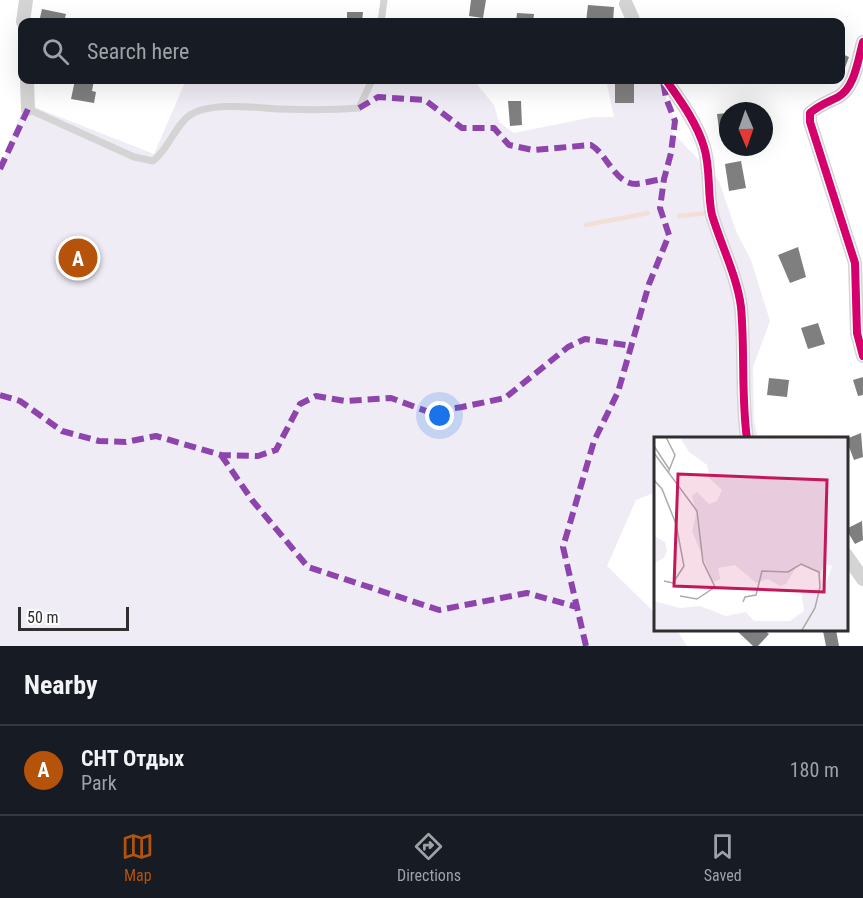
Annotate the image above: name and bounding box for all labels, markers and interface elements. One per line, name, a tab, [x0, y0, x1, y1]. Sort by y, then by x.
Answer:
search box	[18, 18, 845, 84]
icon: search	[39, 35, 72, 68]
text: Search here	[87, 39, 189, 64]
north arrow	[719, 102, 773, 156]
pin: A	[58, 236, 98, 280]
your location	[425, 401, 454, 430]
inset map	[654, 437, 848, 631]
scale bar	[18, 604, 129, 632]
text: 50 m	[27, 608, 59, 627]
text: Nearby	[24, 670, 98, 700]
text: СНТ Отдых	[81, 746, 184, 771]
text: A	[38, 758, 49, 782]
text: 180 m	[790, 758, 839, 782]
text: Park	[81, 771, 117, 795]
tab: Map	[121, 830, 154, 885]
tab: Directions	[397, 830, 461, 885]
tab: Saved	[704, 830, 742, 885]

